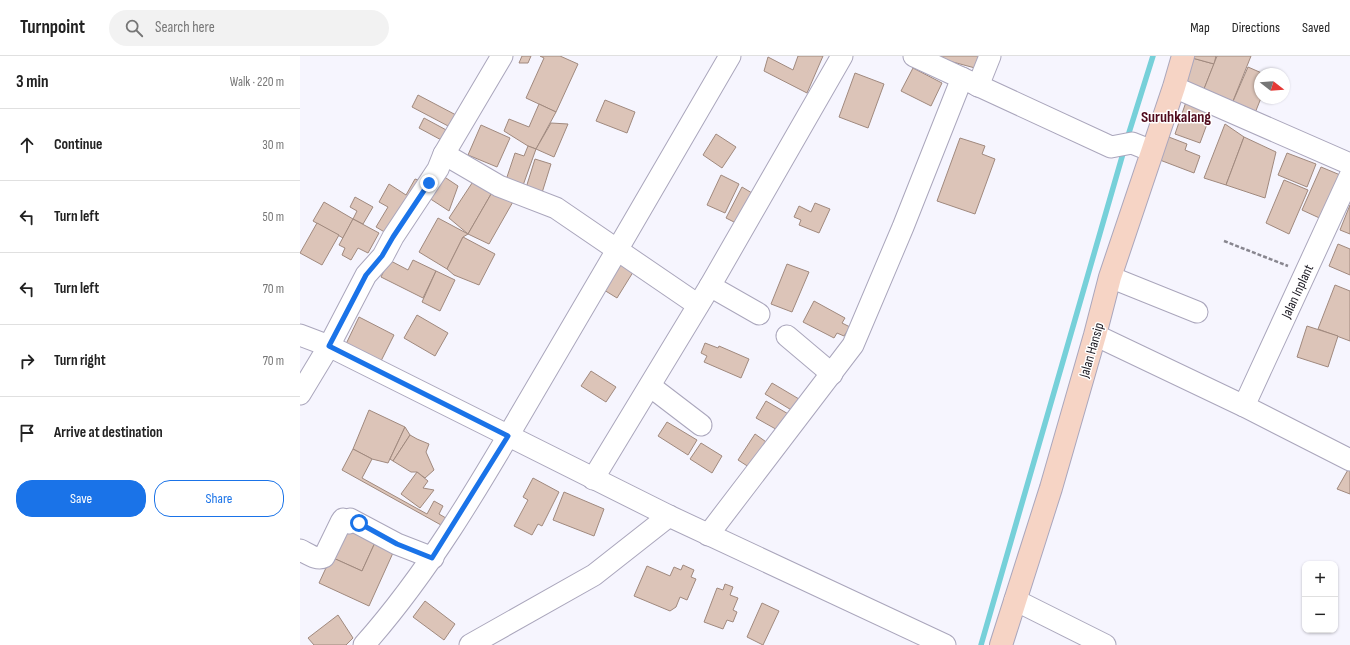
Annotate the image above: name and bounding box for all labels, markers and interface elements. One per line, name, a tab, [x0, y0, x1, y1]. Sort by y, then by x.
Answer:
search box	[109, 10, 389, 46]
text: Turnpoint	[20, 16, 85, 39]
icon: search	[123, 17, 145, 39]
text: Search here	[155, 18, 215, 37]
text: Map	[1190, 19, 1210, 36]
text: Directions	[1232, 19, 1280, 36]
text: Saved	[1302, 19, 1330, 36]
north arrow	[1254, 68, 1290, 104]
text: 3 min	[16, 72, 49, 92]
text: Walk · 220 m	[230, 74, 284, 90]
district label: Suruhkalang	[1141, 108, 1211, 127]
icon: ahead	[16, 134, 38, 156]
text: Continue	[54, 135, 103, 154]
text: 30 m	[262, 137, 284, 153]
route end	[420, 174, 438, 192]
icon: left	[16, 206, 38, 228]
text: Turn left	[54, 207, 99, 226]
text: 50 m	[263, 209, 284, 225]
street label: Jalan Inplant	[1277, 262, 1317, 322]
icon: left	[16, 278, 38, 300]
text: Turn left	[54, 279, 99, 298]
text: 70 m	[263, 281, 284, 297]
street label: Jalan Hansip	[1075, 321, 1107, 381]
icon: right	[16, 350, 38, 372]
text: Turn right	[54, 351, 106, 370]
text: 70 m	[263, 353, 284, 369]
icon: arrive	[16, 422, 38, 444]
text: Arrive at destination	[54, 423, 163, 442]
button: Save	[16, 480, 146, 517]
button: Share	[154, 480, 284, 517]
route start	[350, 514, 368, 532]
map controls	[1302, 561, 1338, 633]
button: +	[1302, 561, 1338, 597]
button: −	[1302, 597, 1338, 633]

